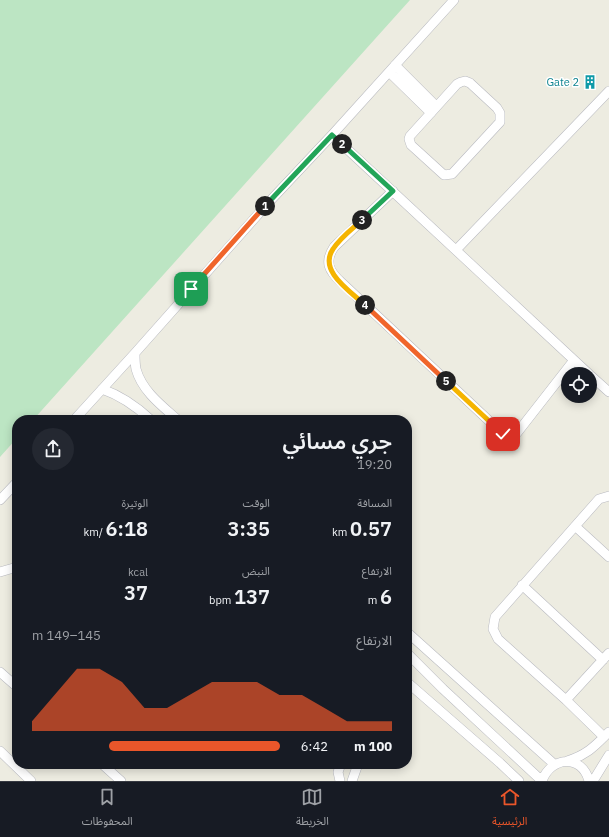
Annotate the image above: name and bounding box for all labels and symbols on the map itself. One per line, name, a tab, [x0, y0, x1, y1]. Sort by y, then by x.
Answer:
building icon: Gate 2	[582, 74, 598, 90]
place label: Gate 2	[546, 75, 579, 89]
pin: 2	[332, 134, 352, 154]
pin: 1	[255, 196, 275, 216]
pin: 3	[352, 210, 372, 230]
pin	[174, 272, 208, 306]
pin: 4	[355, 295, 375, 315]
pin: 5	[436, 371, 456, 391]
pin	[486, 417, 520, 451]

